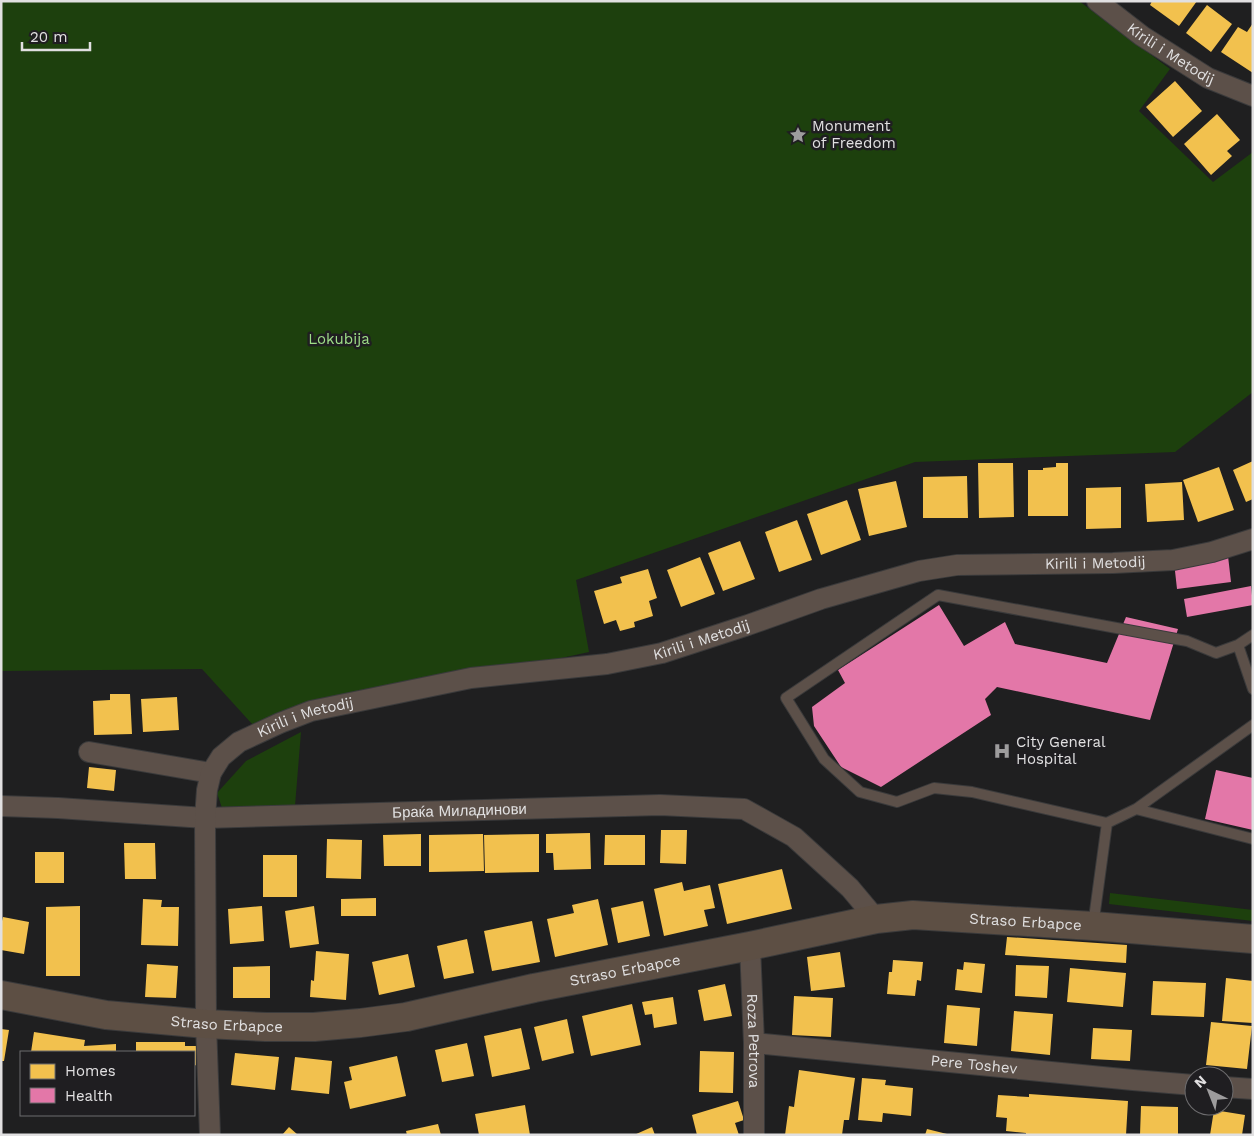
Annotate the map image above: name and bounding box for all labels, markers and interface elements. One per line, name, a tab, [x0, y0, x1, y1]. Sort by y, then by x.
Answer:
street label: Kirili i Metodij	[1124, 19, 1217, 89]
scale bar	[22, 20, 90, 52]
text: 20 m	[30, 28, 68, 46]
place label: Monument of Freedom	[812, 117, 896, 152]
place icon: Monument of Freedom	[788, 125, 808, 145]
park label: Lokubija	[308, 330, 370, 348]
street label: Kirili i Metodij	[1045, 552, 1146, 573]
street label: Kirili i Metodij	[652, 616, 752, 664]
street label: Kirili i Metodij	[254, 694, 355, 741]
place label: City General Hospital	[1016, 733, 1106, 768]
hospital icon: City General Hospital	[992, 741, 1012, 761]
street label: Браќа Миладинови	[392, 800, 527, 822]
street label: Straso Erbapce	[969, 909, 1082, 934]
street label: Straso Erbapce	[568, 951, 682, 990]
street label: Roza Petrova	[743, 993, 763, 1089]
street label: Straso Erbapce	[170, 1012, 283, 1036]
legend	[20, 1051, 195, 1116]
street label: Pere Toshev	[930, 1051, 1018, 1078]
text: Homes	[65, 1062, 116, 1080]
north arrow	[1184, 1066, 1234, 1116]
text: N	[1191, 1072, 1209, 1091]
text: Health	[65, 1087, 113, 1105]

